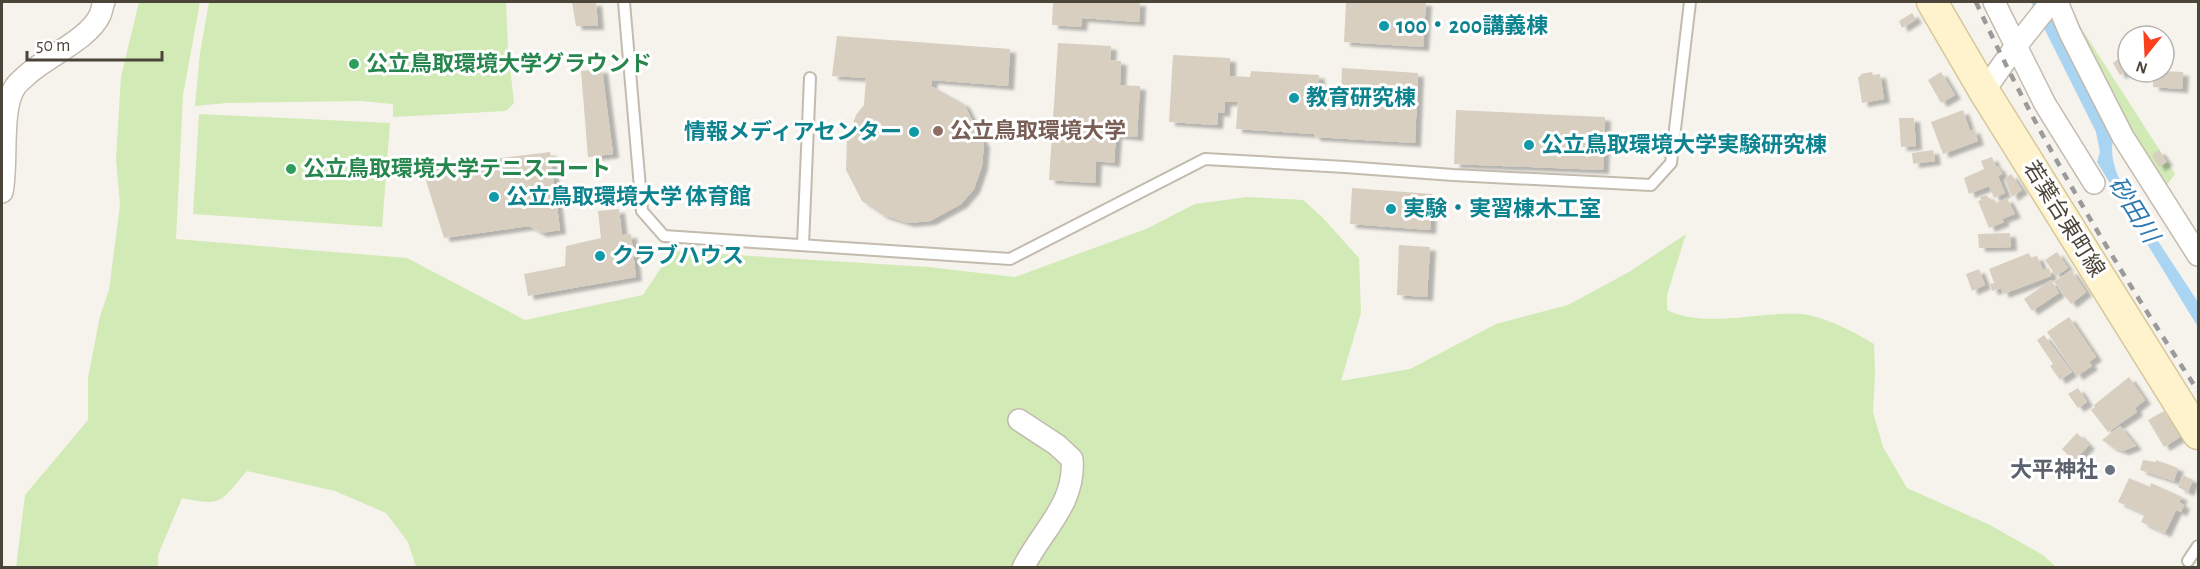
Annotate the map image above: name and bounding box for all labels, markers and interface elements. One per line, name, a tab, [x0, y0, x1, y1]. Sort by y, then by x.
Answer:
place label: 100・200講義棟	[1396, 14, 1548, 37]
marker: 100・200講義棟	[1377, 19, 1391, 33]
scale bar	[27, 24, 162, 62]
north arrow	[2116, 24, 2176, 84]
text: 50 m	[36, 37, 70, 55]
place label: 公立鳥取環境大学グラウンド	[366, 51, 652, 75]
marker: 公立鳥取環境大学グラウンド	[347, 57, 361, 71]
text: N	[2134, 58, 2149, 77]
place label: 教育研究棟	[1306, 86, 1416, 109]
marker: 教育研究棟	[1287, 91, 1301, 105]
place label: 情報メディアセンター	[684, 119, 902, 143]
place label: 公立鳥取環境大学	[950, 119, 1126, 142]
marker: 公立鳥取環境大学	[931, 124, 945, 138]
marker: 情報メディアセンター	[907, 125, 921, 139]
place label: 公立鳥取環境大学実験研究棟	[1541, 133, 1827, 156]
marker: 公立鳥取環境大学実験研究棟	[1522, 138, 1536, 152]
place label: 公立鳥取環境大学テニスコート	[303, 157, 611, 180]
street label: 若葉台東町線	[2020, 157, 2109, 281]
marker: 公立鳥取環境大学テニスコート	[284, 162, 298, 176]
water label: 砂田川	[2104, 173, 2165, 249]
place label: 公立鳥取環境大学 体育館	[506, 185, 751, 208]
marker: 公立鳥取環境大学 体育館	[487, 190, 501, 204]
place label: 実験・実習棟木工室	[1403, 197, 1601, 220]
marker: 実験・実習棟木工室	[1384, 202, 1398, 216]
place label: クラブハウス	[612, 243, 744, 267]
marker: クラブハウス	[593, 249, 607, 263]
place label: 大平神社	[2010, 458, 2098, 481]
marker: 大平神社	[2103, 463, 2117, 477]

